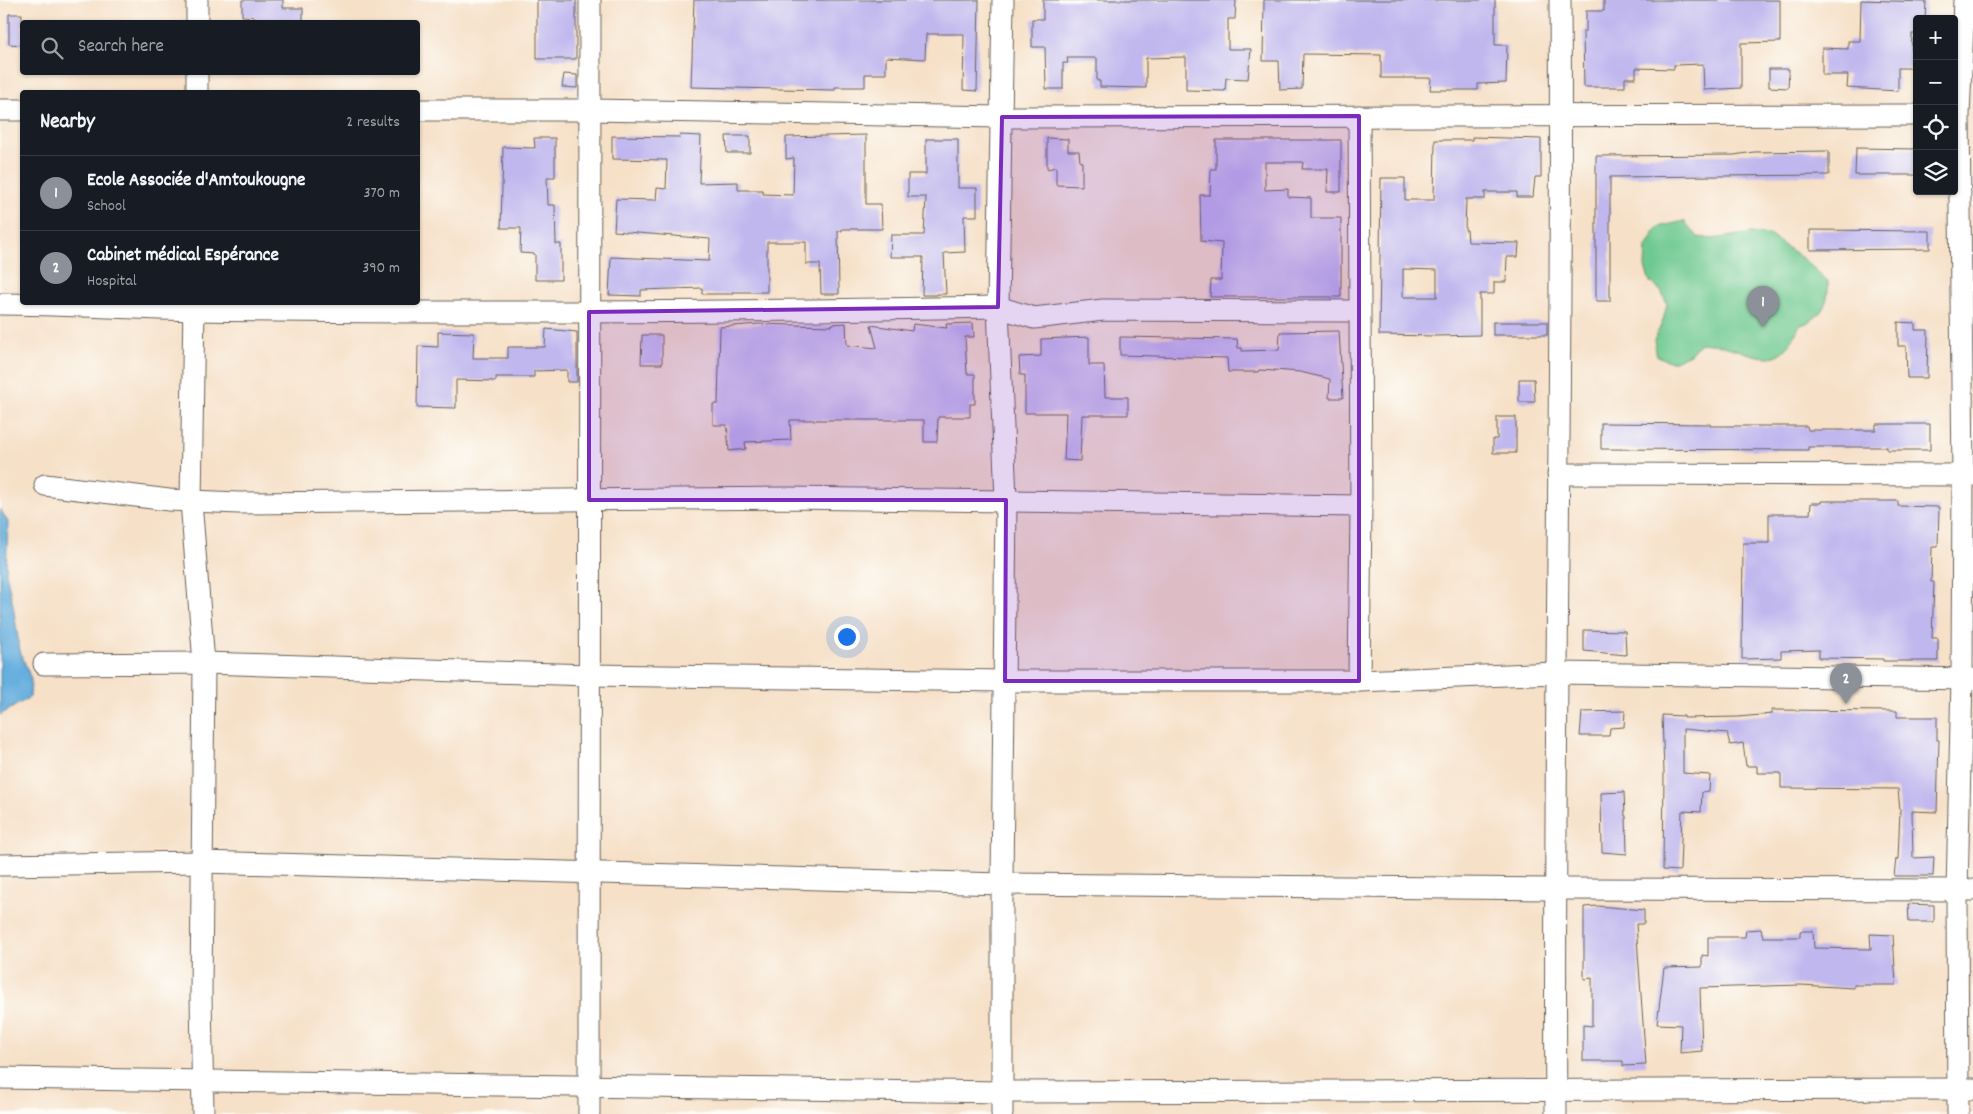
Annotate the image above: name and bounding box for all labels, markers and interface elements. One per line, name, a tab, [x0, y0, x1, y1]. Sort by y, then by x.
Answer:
map controls	[1913, 15, 1958, 195]
button: +	[1913, 15, 1958, 60]
search box	[20, 20, 420, 75]
icon: search	[38, 34, 66, 62]
text: Search here	[78, 34, 164, 61]
button: −	[1913, 60, 1958, 105]
button: locate	[1913, 105, 1958, 150]
text: Nearby	[40, 108, 95, 138]
text: 2 results	[346, 111, 400, 134]
button: layers	[1913, 150, 1958, 195]
text: Ecole Associée d'Amtoukougne	[87, 168, 305, 195]
text: 1	[54, 182, 58, 205]
text: 370 m	[363, 182, 400, 205]
text: School	[87, 195, 126, 218]
text: Cabinet médical Espérance	[87, 243, 279, 270]
text: 2	[53, 257, 60, 280]
text: 390 m	[362, 257, 400, 280]
text: Hospital	[87, 270, 137, 293]
pin: 1	[1747, 286, 1779, 327]
your location	[834, 624, 860, 650]
pin: 2	[1830, 663, 1862, 704]

